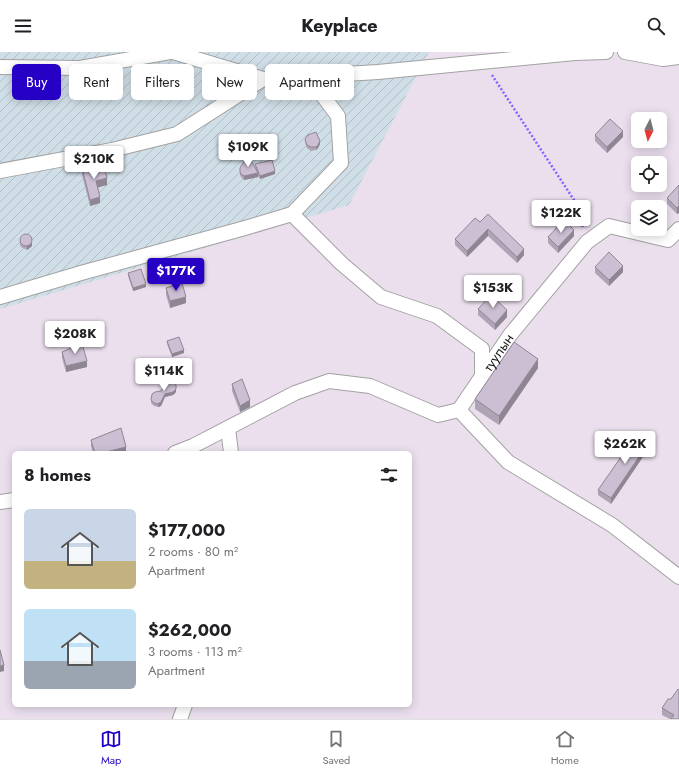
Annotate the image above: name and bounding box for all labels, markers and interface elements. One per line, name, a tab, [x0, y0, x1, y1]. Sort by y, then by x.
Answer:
text: Keyplace	[301, 13, 378, 39]
icon: menu	[12, 15, 34, 37]
icon: search	[645, 15, 667, 37]
chip: Buy	[12, 64, 61, 100]
chip: Rent	[69, 64, 123, 100]
chip: Filters	[131, 64, 194, 100]
chip: New	[202, 64, 257, 100]
chip: Apartment	[265, 64, 354, 100]
north arrow	[631, 112, 667, 148]
map controls	[631, 112, 667, 236]
pin: $109K	[220, 134, 276, 168]
text: $109K	[227, 137, 269, 156]
pin: $210K	[66, 146, 122, 180]
text: $210K	[74, 149, 114, 168]
button: locate	[631, 156, 667, 192]
pin: $122K	[533, 200, 589, 234]
button: layers	[631, 200, 667, 236]
text: $122K	[541, 203, 581, 222]
pin: $177K	[148, 258, 204, 292]
text: $177K	[156, 261, 196, 280]
pin: $153K	[465, 275, 521, 309]
text: $153K	[473, 278, 513, 297]
pin: $208K	[47, 321, 103, 355]
text: $208K	[54, 324, 96, 343]
street label: туулын	[478, 329, 518, 375]
pin: $114K	[136, 358, 192, 392]
text: $114K	[144, 361, 184, 380]
pin: $262K	[597, 431, 653, 465]
text: $262K	[604, 434, 646, 453]
text: 8 homes	[24, 463, 91, 487]
icon: filters	[378, 464, 400, 486]
text: $177,000	[148, 518, 225, 542]
icon: home	[56, 525, 104, 573]
text: 2 rooms · 80 m²	[148, 542, 238, 561]
text: Apartment	[148, 561, 205, 580]
text: $262,000	[148, 618, 232, 642]
icon: home	[56, 625, 104, 673]
text: 3 rooms · 113 m²	[148, 642, 242, 661]
text: Apartment	[148, 661, 205, 680]
tab: Map	[100, 728, 122, 768]
tab: Saved	[322, 728, 350, 768]
tab: Home	[551, 728, 579, 768]

